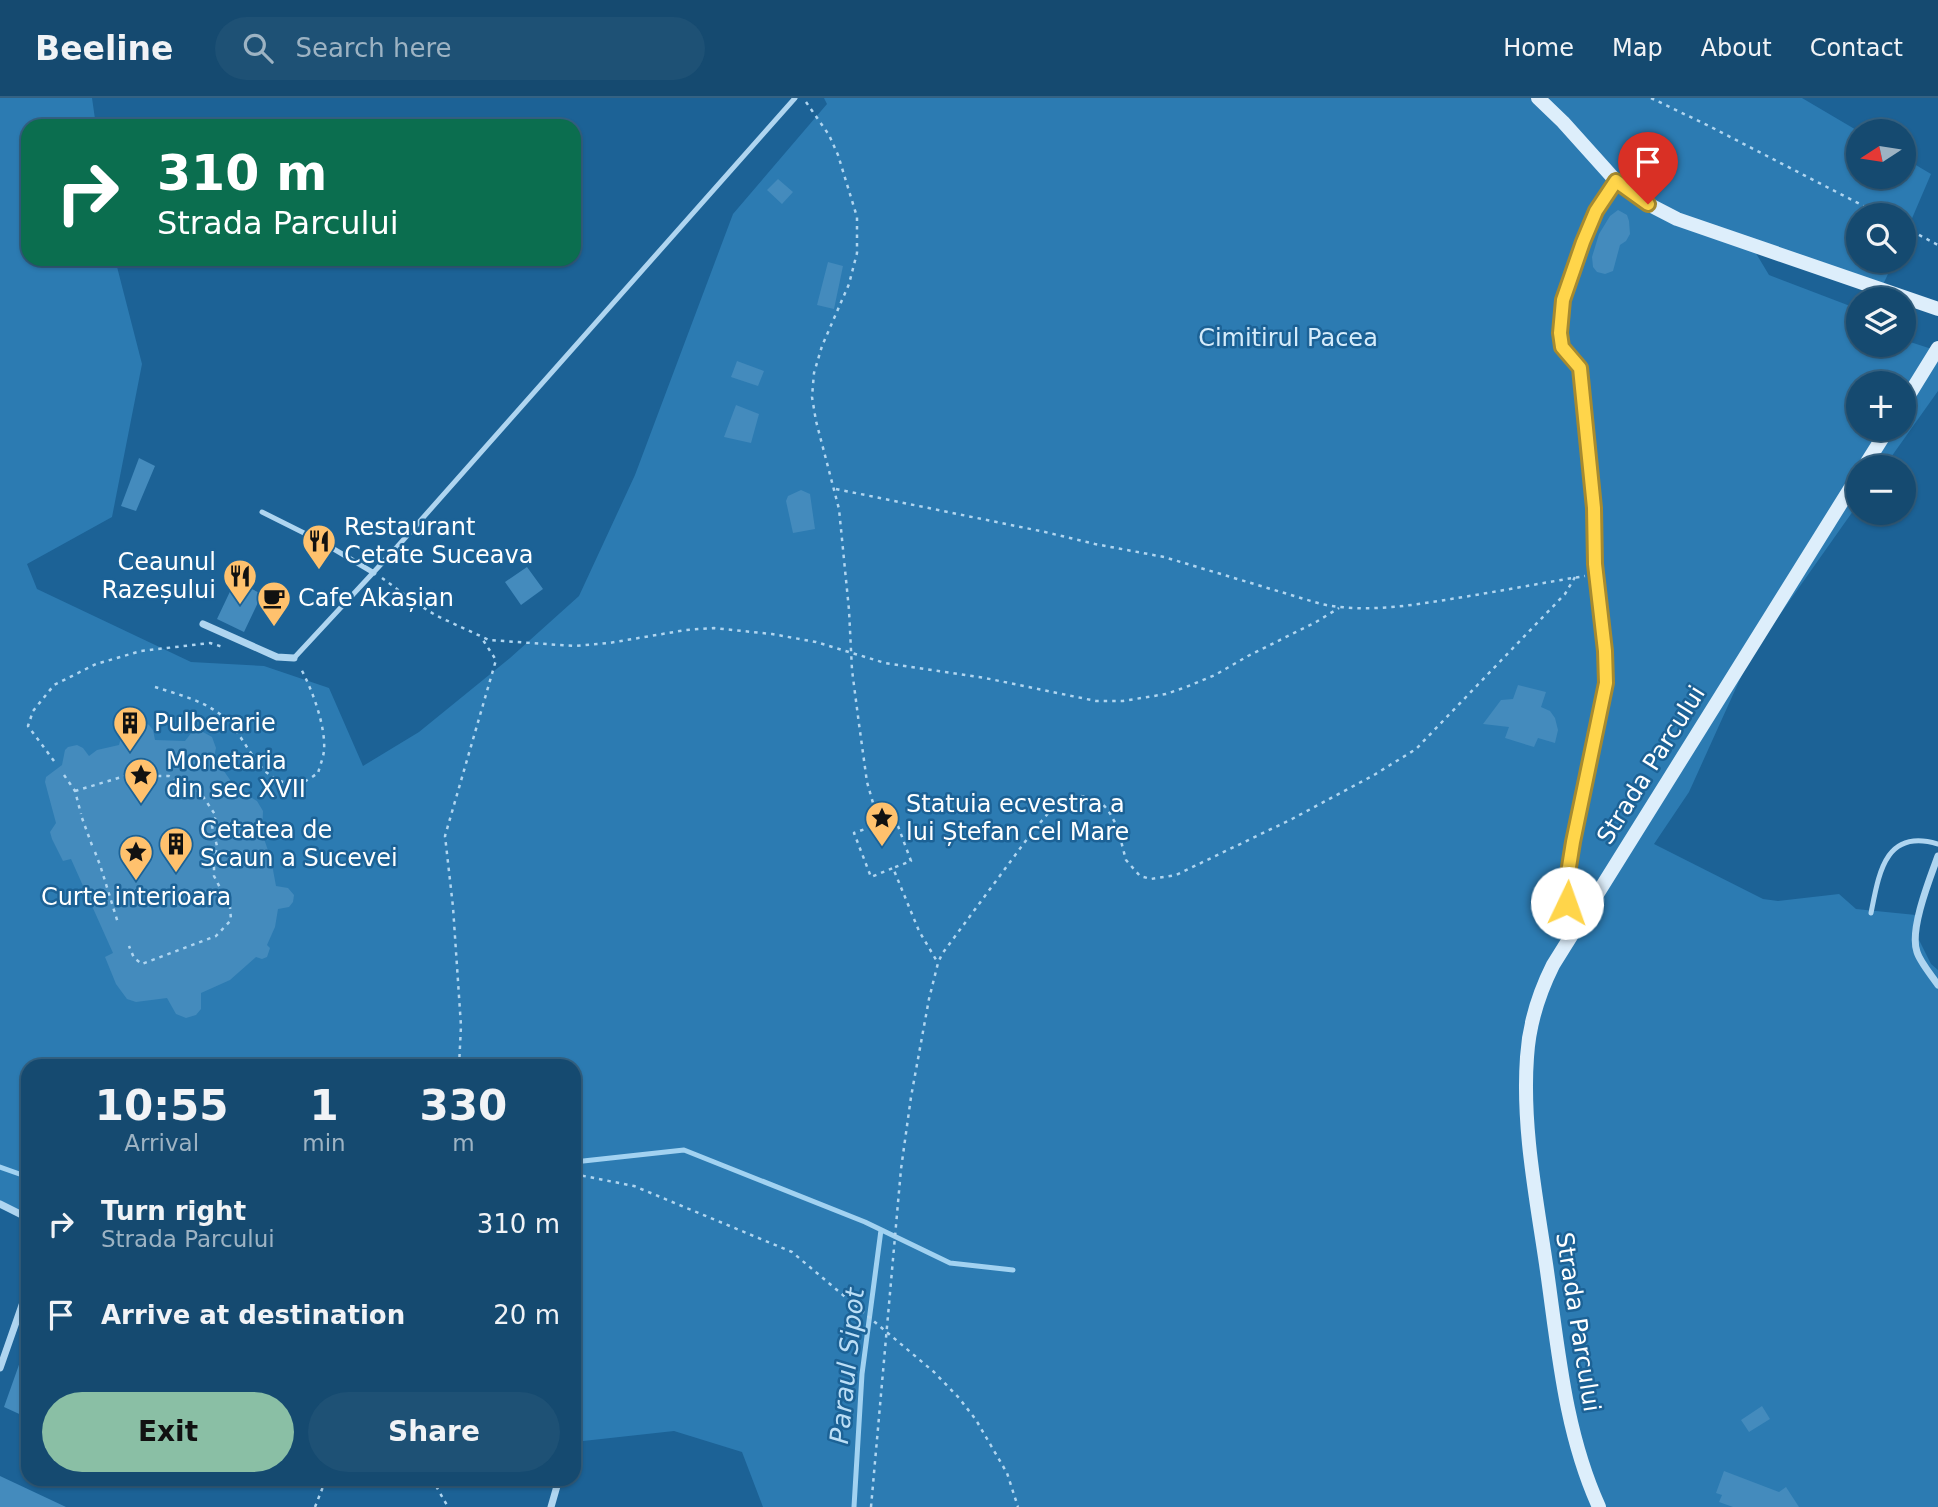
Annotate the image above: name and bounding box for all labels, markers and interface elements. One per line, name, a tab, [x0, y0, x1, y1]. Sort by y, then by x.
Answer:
search box	[215, 17, 705, 80]
text: Beeline	[35, 29, 173, 68]
icon: search	[239, 29, 277, 67]
text: Search here	[295, 33, 452, 63]
text: Home	[1503, 34, 1574, 62]
text: Map	[1612, 34, 1663, 62]
text: About	[1701, 34, 1772, 62]
text: Contact	[1810, 34, 1903, 62]
north arrow	[1846, 119, 1916, 189]
map controls	[1846, 119, 1916, 525]
pin	[1618, 132, 1678, 204]
icon: arrive	[1629, 143, 1667, 181]
text: 310 m	[157, 145, 327, 202]
icon: right	[42, 147, 133, 238]
button: search	[1846, 203, 1916, 273]
text: Strada Parcului	[157, 204, 399, 242]
button: layers	[1846, 287, 1916, 357]
park label: Cimitirul Pacea	[1198, 324, 1378, 352]
button: +	[1846, 371, 1916, 441]
button: −	[1846, 455, 1916, 525]
place label: Restaurant Cetate Suceava	[344, 513, 533, 569]
restaurant icon: Restaurant Cetate Suceava	[300, 522, 338, 571]
place label: Ceaunul Razeșului	[102, 548, 216, 604]
restaurant icon: Ceaunul Razeșului	[221, 557, 259, 606]
cafe icon: Cafe Akașian	[255, 579, 293, 628]
place label: Cafe Akașian	[298, 584, 454, 612]
street label: Strada Parcului	[1591, 681, 1711, 849]
building icon: Pulberarie	[111, 704, 149, 753]
place label: Pulberarie	[154, 709, 276, 737]
place label: Monetaria din sec XVII	[166, 747, 306, 803]
place icon: Monetaria din sec XVII	[122, 756, 160, 805]
place label: Statuia ecvestra a lui Ștefan cel Mare	[906, 790, 1129, 846]
place icon: Statuia ecvestra a lui Ștefan cel Mare	[863, 799, 901, 848]
place label: Cetatea de Scaun a Sucevei	[200, 816, 398, 872]
building icon: Cetatea de Scaun a Sucevei	[157, 825, 195, 874]
place icon: Curte interioara	[117, 833, 155, 882]
position arrow	[1530, 866, 1604, 940]
place label: Curte interioara	[41, 883, 231, 911]
text: 10:55	[95, 1081, 229, 1130]
text: 1	[309, 1081, 339, 1130]
text: 330	[420, 1081, 507, 1130]
text: Arrival	[124, 1130, 199, 1156]
text: min	[302, 1130, 346, 1156]
text: m	[452, 1130, 475, 1156]
text: Turn right	[101, 1196, 246, 1226]
icon: right	[42, 1205, 80, 1243]
text: 310 m	[477, 1209, 560, 1239]
text: Strada Parcului	[101, 1226, 275, 1252]
street label: Strada Parcului	[1550, 1230, 1606, 1414]
water label: Paraul Sipot	[824, 1286, 870, 1445]
icon: arrive	[42, 1296, 80, 1334]
text: Arrive at destination	[101, 1300, 405, 1330]
text: 20 m	[493, 1300, 560, 1330]
button: Exit	[42, 1392, 294, 1472]
button: Share	[308, 1392, 560, 1472]

